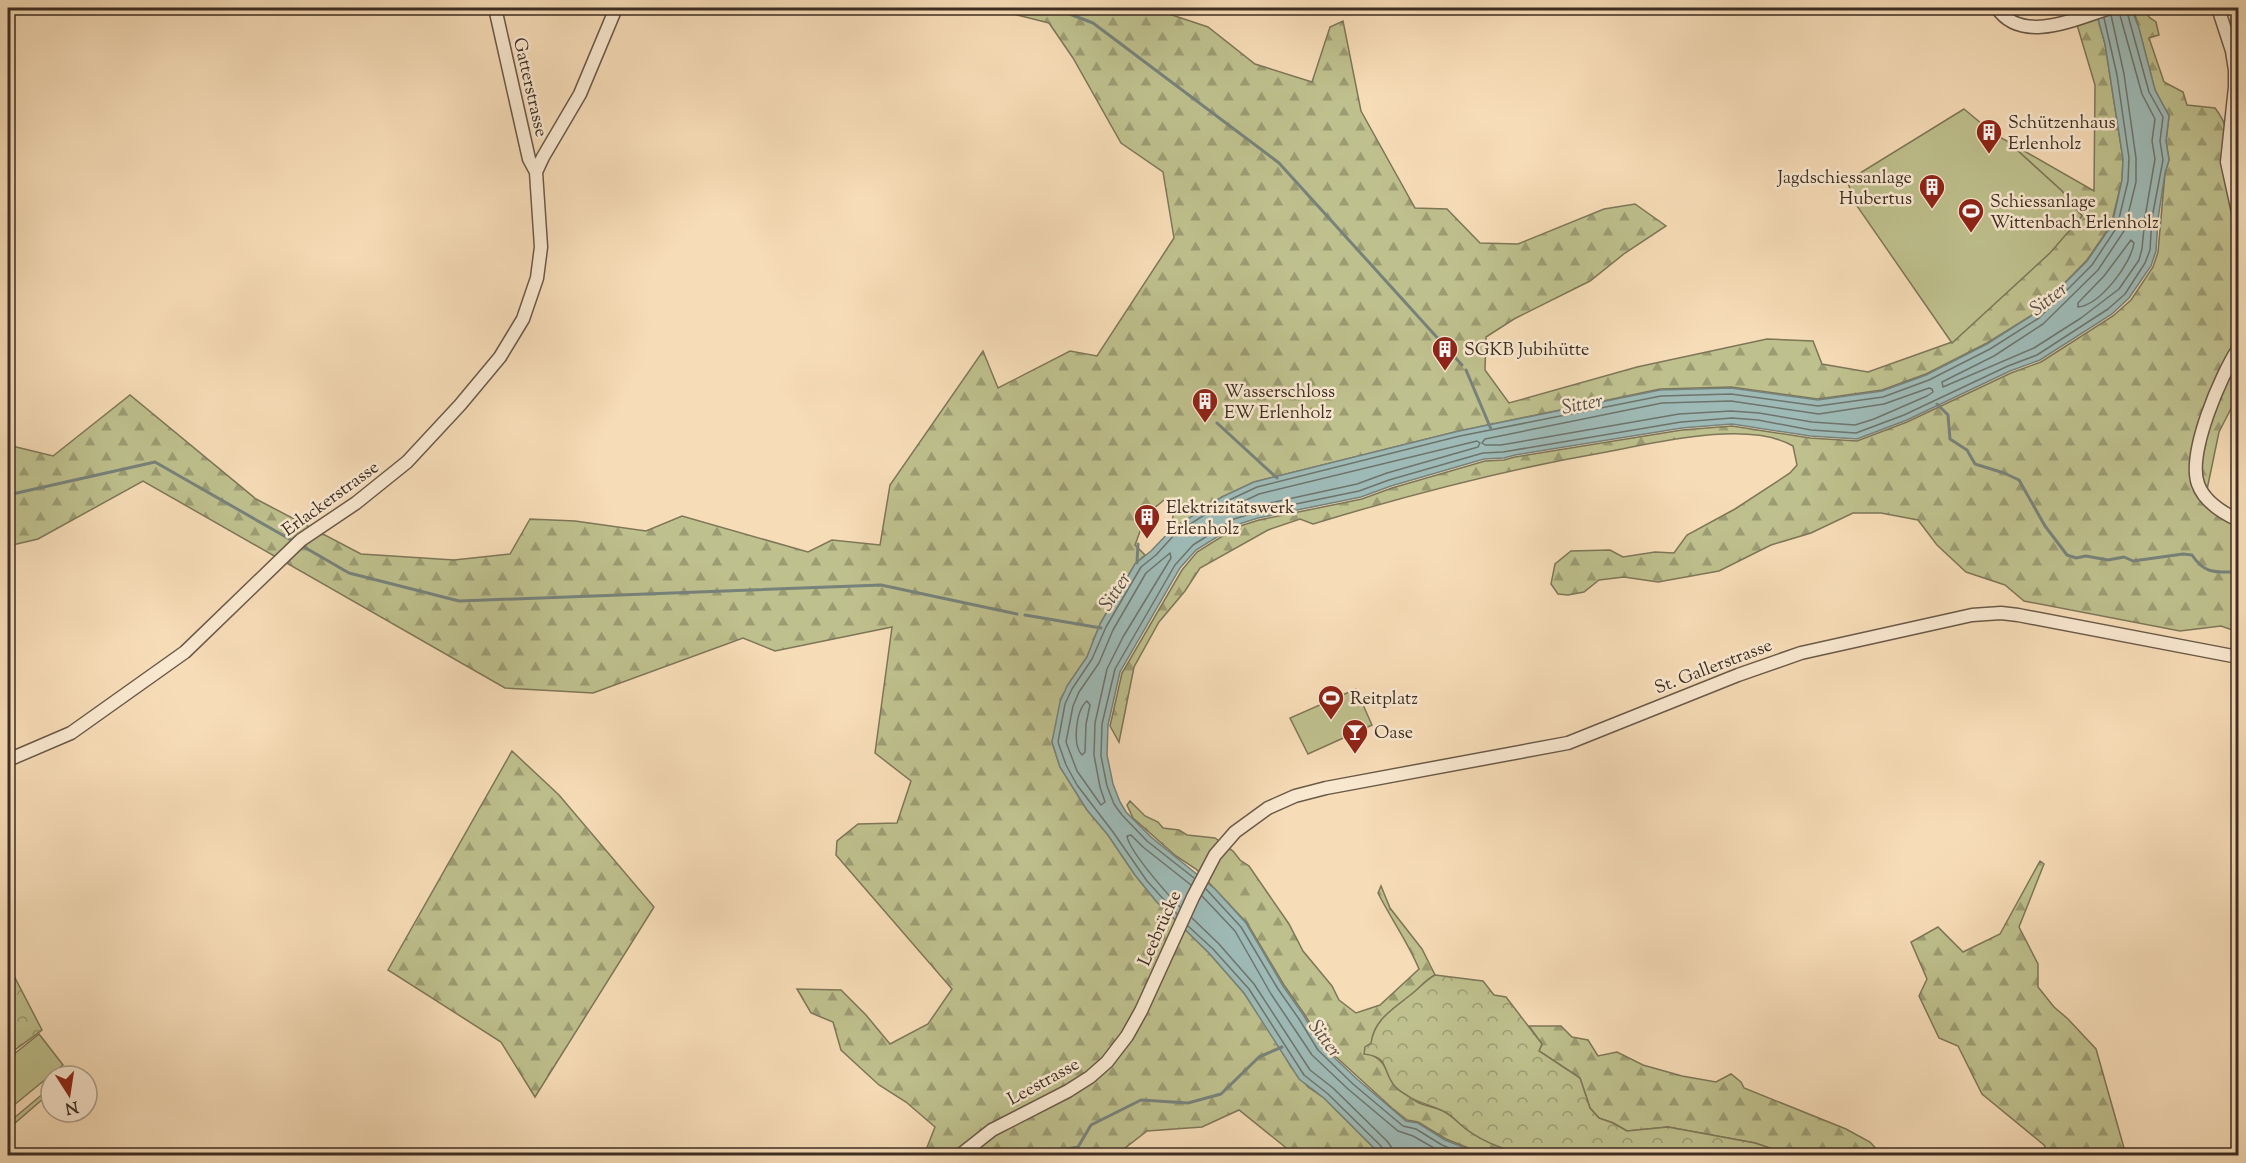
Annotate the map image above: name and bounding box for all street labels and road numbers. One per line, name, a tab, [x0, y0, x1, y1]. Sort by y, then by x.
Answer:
street label: Gatterstrasse	[505, 35, 553, 140]
street label: Erlackerstrasse	[277, 456, 385, 544]
street label: St. Gallerstrasse	[1651, 633, 1776, 702]
street label: Leebrücke	[1133, 887, 1189, 971]
street label: Leestrasse	[1003, 1052, 1085, 1113]

